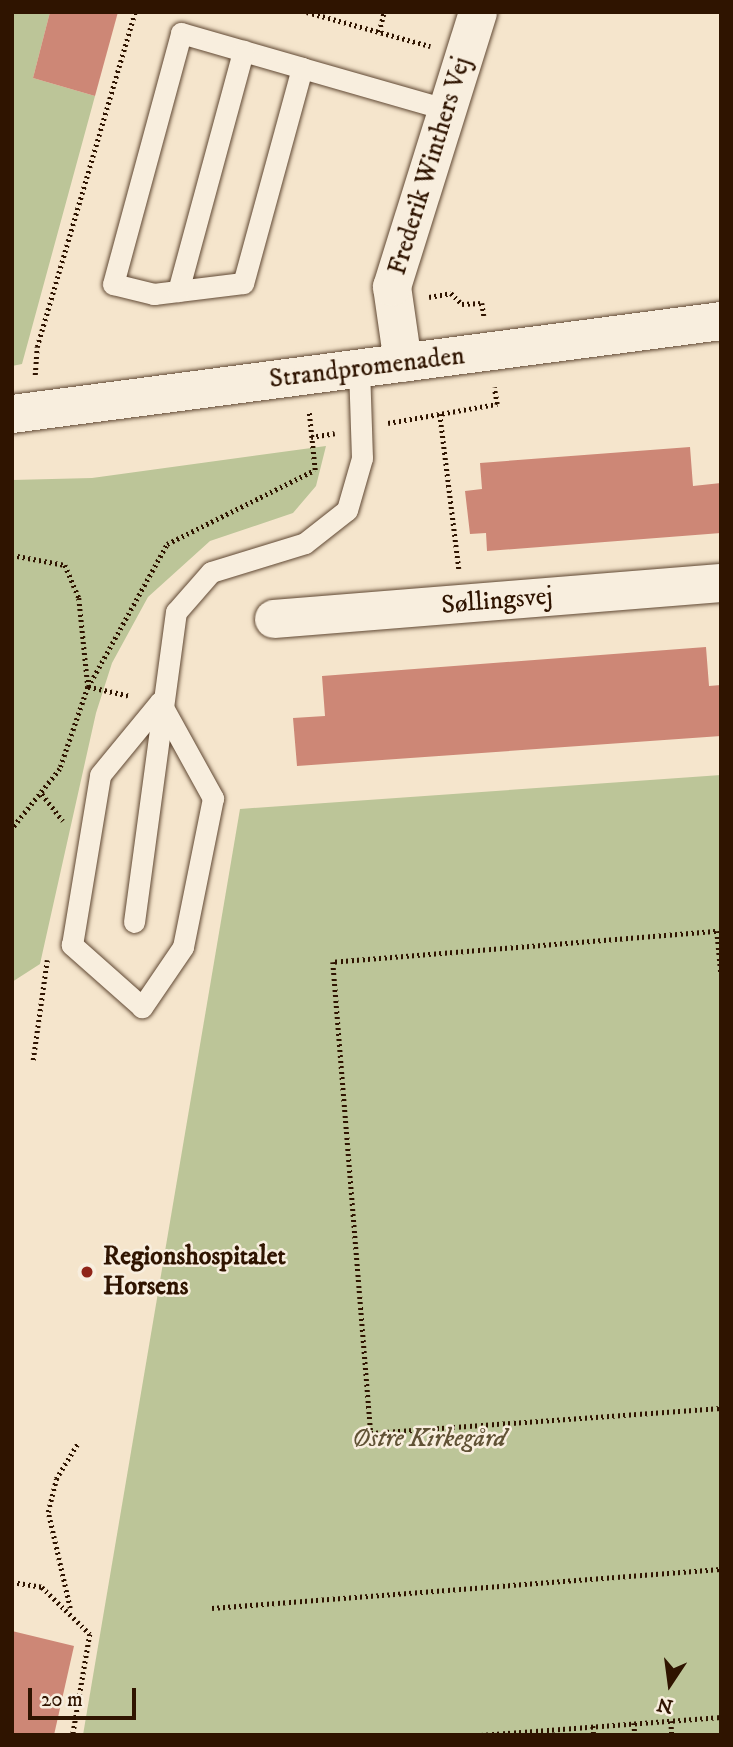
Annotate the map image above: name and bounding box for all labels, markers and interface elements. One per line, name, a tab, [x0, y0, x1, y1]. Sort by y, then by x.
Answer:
street label: Frederik Winthers Vej	[382, 53, 478, 279]
street label: Strandpromenaden	[268, 341, 466, 395]
street label: Søllingsvej	[440, 581, 554, 621]
place label: Regionshospitalet Horsens	[103, 1241, 286, 1302]
marker: Regionshospitalet Horsens	[77, 1262, 97, 1282]
park label: Østre Kirkegård	[352, 1423, 506, 1455]
north arrow	[635, 1649, 705, 1719]
scale bar	[32, 1674, 140, 1718]
text: 20 m	[41, 1687, 83, 1713]
text: N	[655, 1692, 675, 1718]

